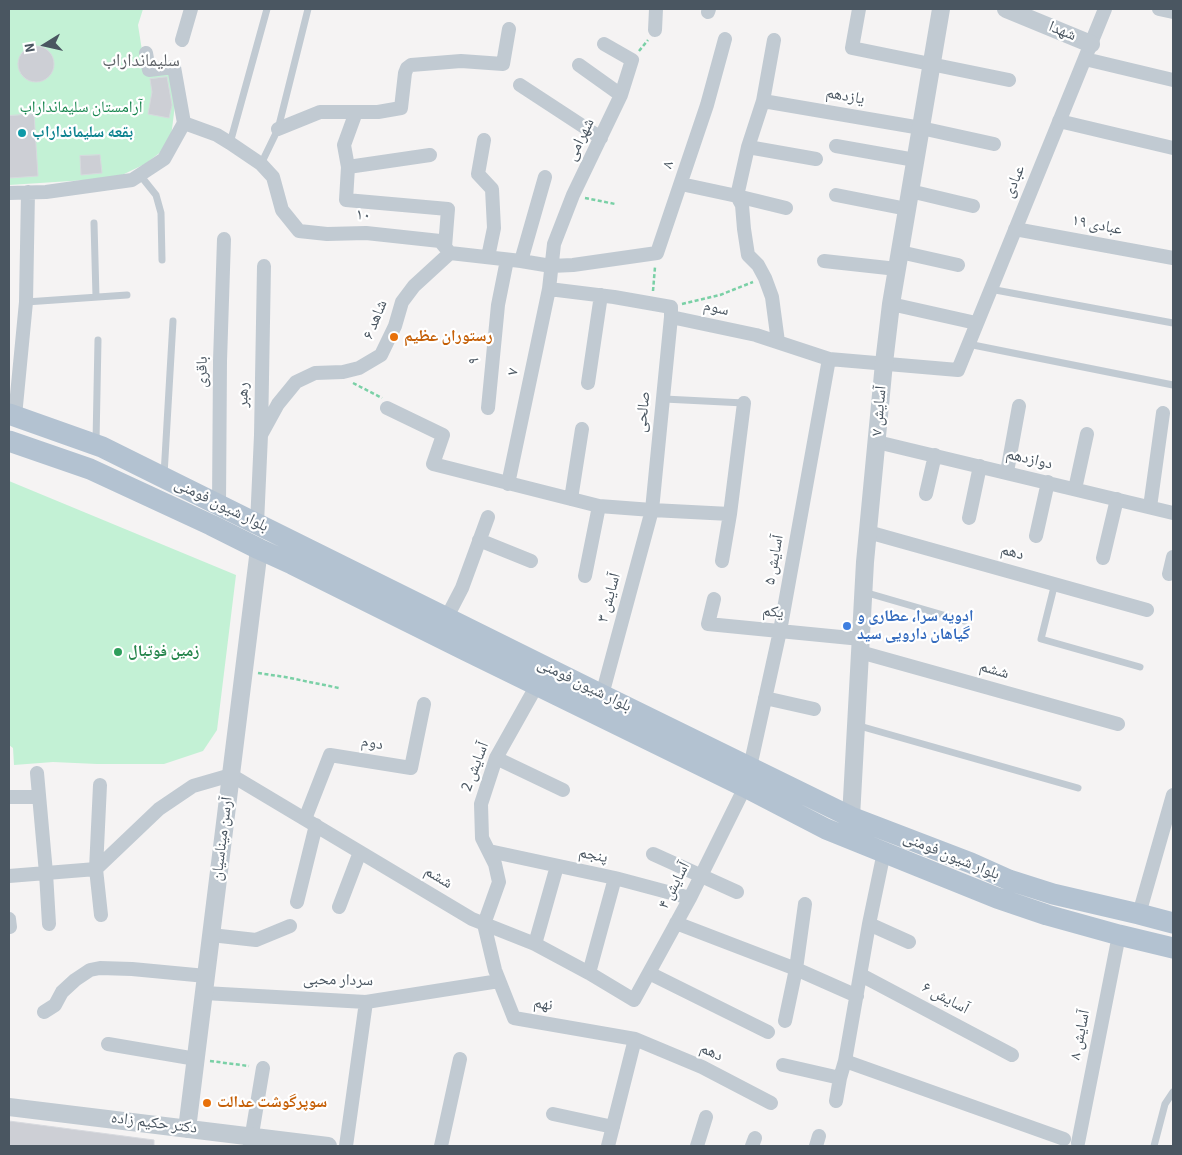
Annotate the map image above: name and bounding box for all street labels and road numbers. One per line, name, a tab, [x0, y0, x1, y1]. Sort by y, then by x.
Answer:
street label: شهدا	[1045, 18, 1079, 46]
street label: یازدهم	[824, 84, 866, 110]
street label: شهرامی	[562, 115, 600, 165]
street label: ۸	[659, 159, 679, 171]
street label: عبادی	[1000, 163, 1030, 201]
street label: ۱۰	[355, 206, 371, 226]
street label: عبادی ۱۹	[1070, 212, 1124, 240]
street label: سوم	[701, 297, 731, 321]
street label: شاهد ۶	[359, 298, 393, 342]
street label: باقری	[193, 356, 213, 388]
street label: ۹	[465, 356, 485, 366]
street label: ۷	[504, 366, 524, 378]
street label: رهبر	[234, 382, 254, 408]
street label: آسایش ۷	[868, 385, 892, 437]
street label: صالحی	[632, 390, 656, 434]
street label: دوازدهم	[1004, 445, 1054, 475]
street label: بلوار شیون فومنی	[171, 475, 271, 537]
street label: آسایش ۵	[761, 533, 789, 587]
street label: دهم	[998, 541, 1026, 565]
street label: آسایش ۳	[594, 571, 626, 625]
street label: یکم	[761, 602, 785, 624]
street label: بلوار شیون فومنی	[534, 655, 634, 717]
street label: ششم	[977, 658, 1011, 684]
street label: دوم	[360, 733, 384, 755]
street label: آسایش 2	[458, 740, 494, 794]
street label: آرسن میناسیان	[208, 796, 238, 882]
street label: بلوار شیون فومنی	[900, 829, 1002, 885]
street label: پنجم	[577, 844, 609, 868]
street label: آسایش ۴	[655, 859, 695, 913]
street label: ششم	[420, 862, 456, 894]
street label: سردار محبی	[303, 971, 373, 991]
street label: آسایش ۶	[918, 979, 972, 1019]
street label: نهم	[532, 994, 554, 1016]
street label: آسایش ۸	[1067, 1008, 1095, 1062]
street label: دهم	[696, 1039, 726, 1067]
street label: دکتر حکیم زاده	[110, 1109, 198, 1139]

